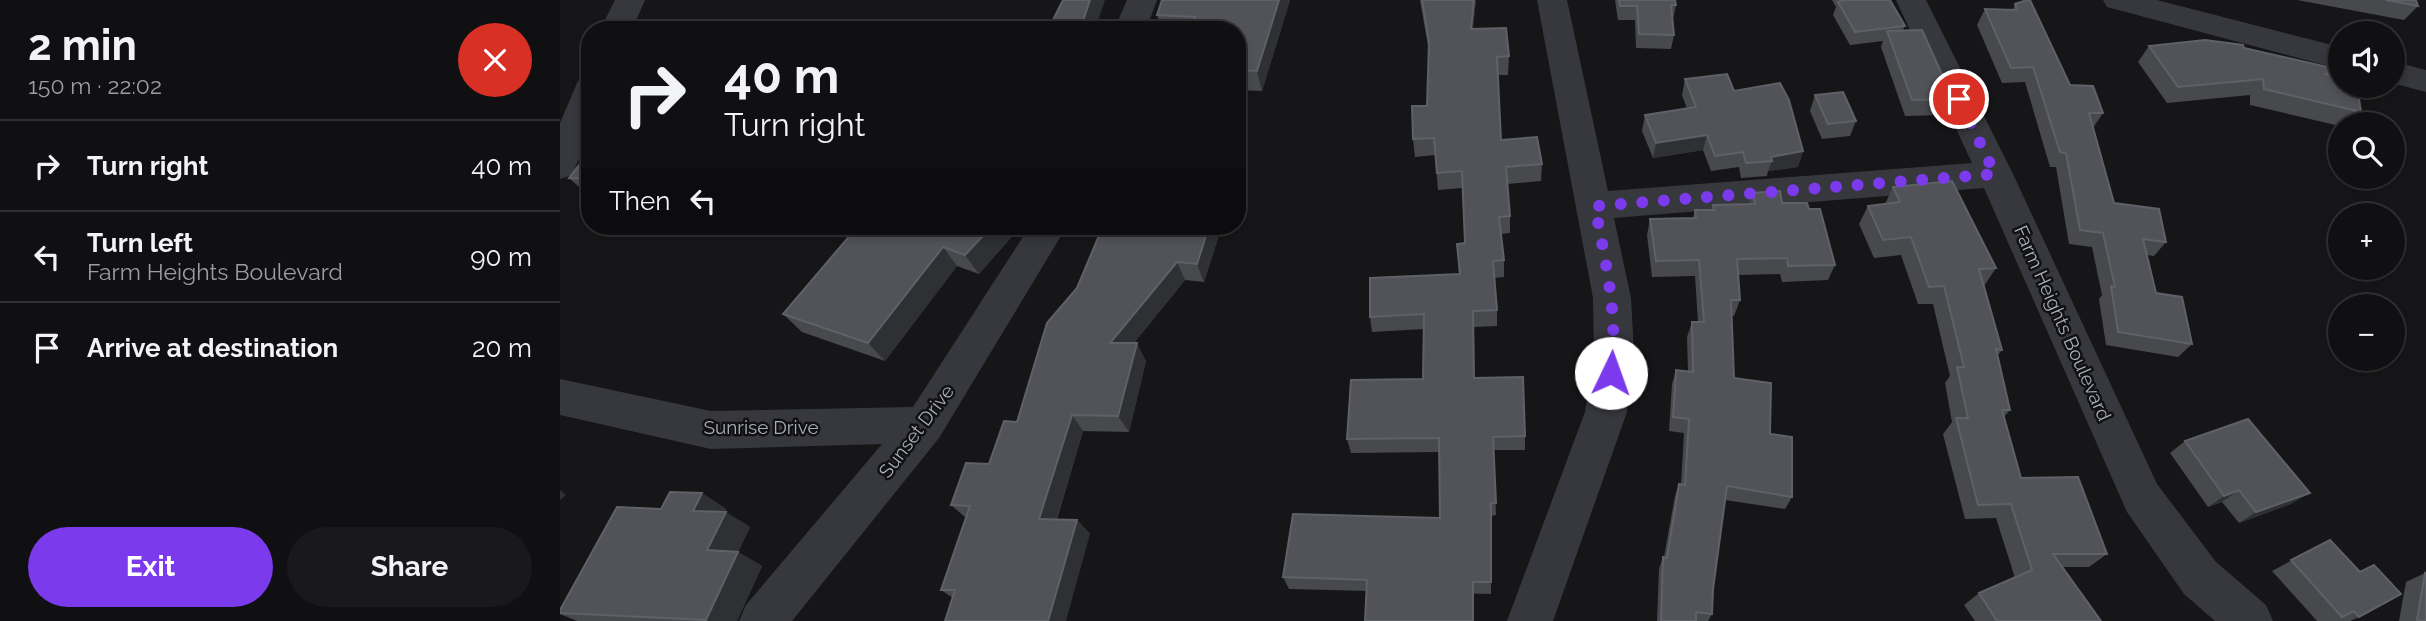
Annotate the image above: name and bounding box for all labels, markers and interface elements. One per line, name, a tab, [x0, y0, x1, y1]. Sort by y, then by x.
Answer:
text: 2 min	[28, 21, 137, 70]
map controls	[2328, 21, 2405, 371]
button: sound	[2328, 21, 2405, 98]
button: close	[458, 23, 532, 97]
text: 40 m	[724, 47, 839, 104]
icon: right	[609, 49, 700, 140]
pin	[1929, 69, 1989, 129]
text: 150 m · 22:02	[28, 72, 162, 99]
icon: arrive	[1940, 80, 1978, 118]
text: Turn right	[724, 106, 865, 143]
button: search	[2328, 112, 2405, 189]
icon: right	[28, 147, 66, 185]
text: Turn right	[87, 151, 208, 181]
text: 40 m	[471, 151, 532, 181]
icon: left	[684, 182, 722, 220]
text: Then	[609, 186, 670, 216]
button: +	[2328, 203, 2405, 280]
street label: Farm Heights Boulevard	[2010, 222, 2116, 424]
text: Turn left	[87, 228, 193, 258]
icon: left	[28, 238, 66, 276]
text: 90 m	[470, 242, 532, 272]
text: Farm Heights Boulevard	[87, 258, 343, 285]
button: −	[2328, 294, 2405, 371]
icon: arrive	[28, 329, 66, 367]
text: Arrive at destination	[87, 333, 338, 363]
text: 20 m	[472, 333, 532, 363]
position arrow	[1574, 336, 1648, 410]
street label: Sunset Drive	[874, 380, 958, 482]
street label: Sunrise Drive	[703, 416, 819, 438]
button: Exit	[28, 527, 273, 607]
button: Share	[287, 527, 532, 607]

